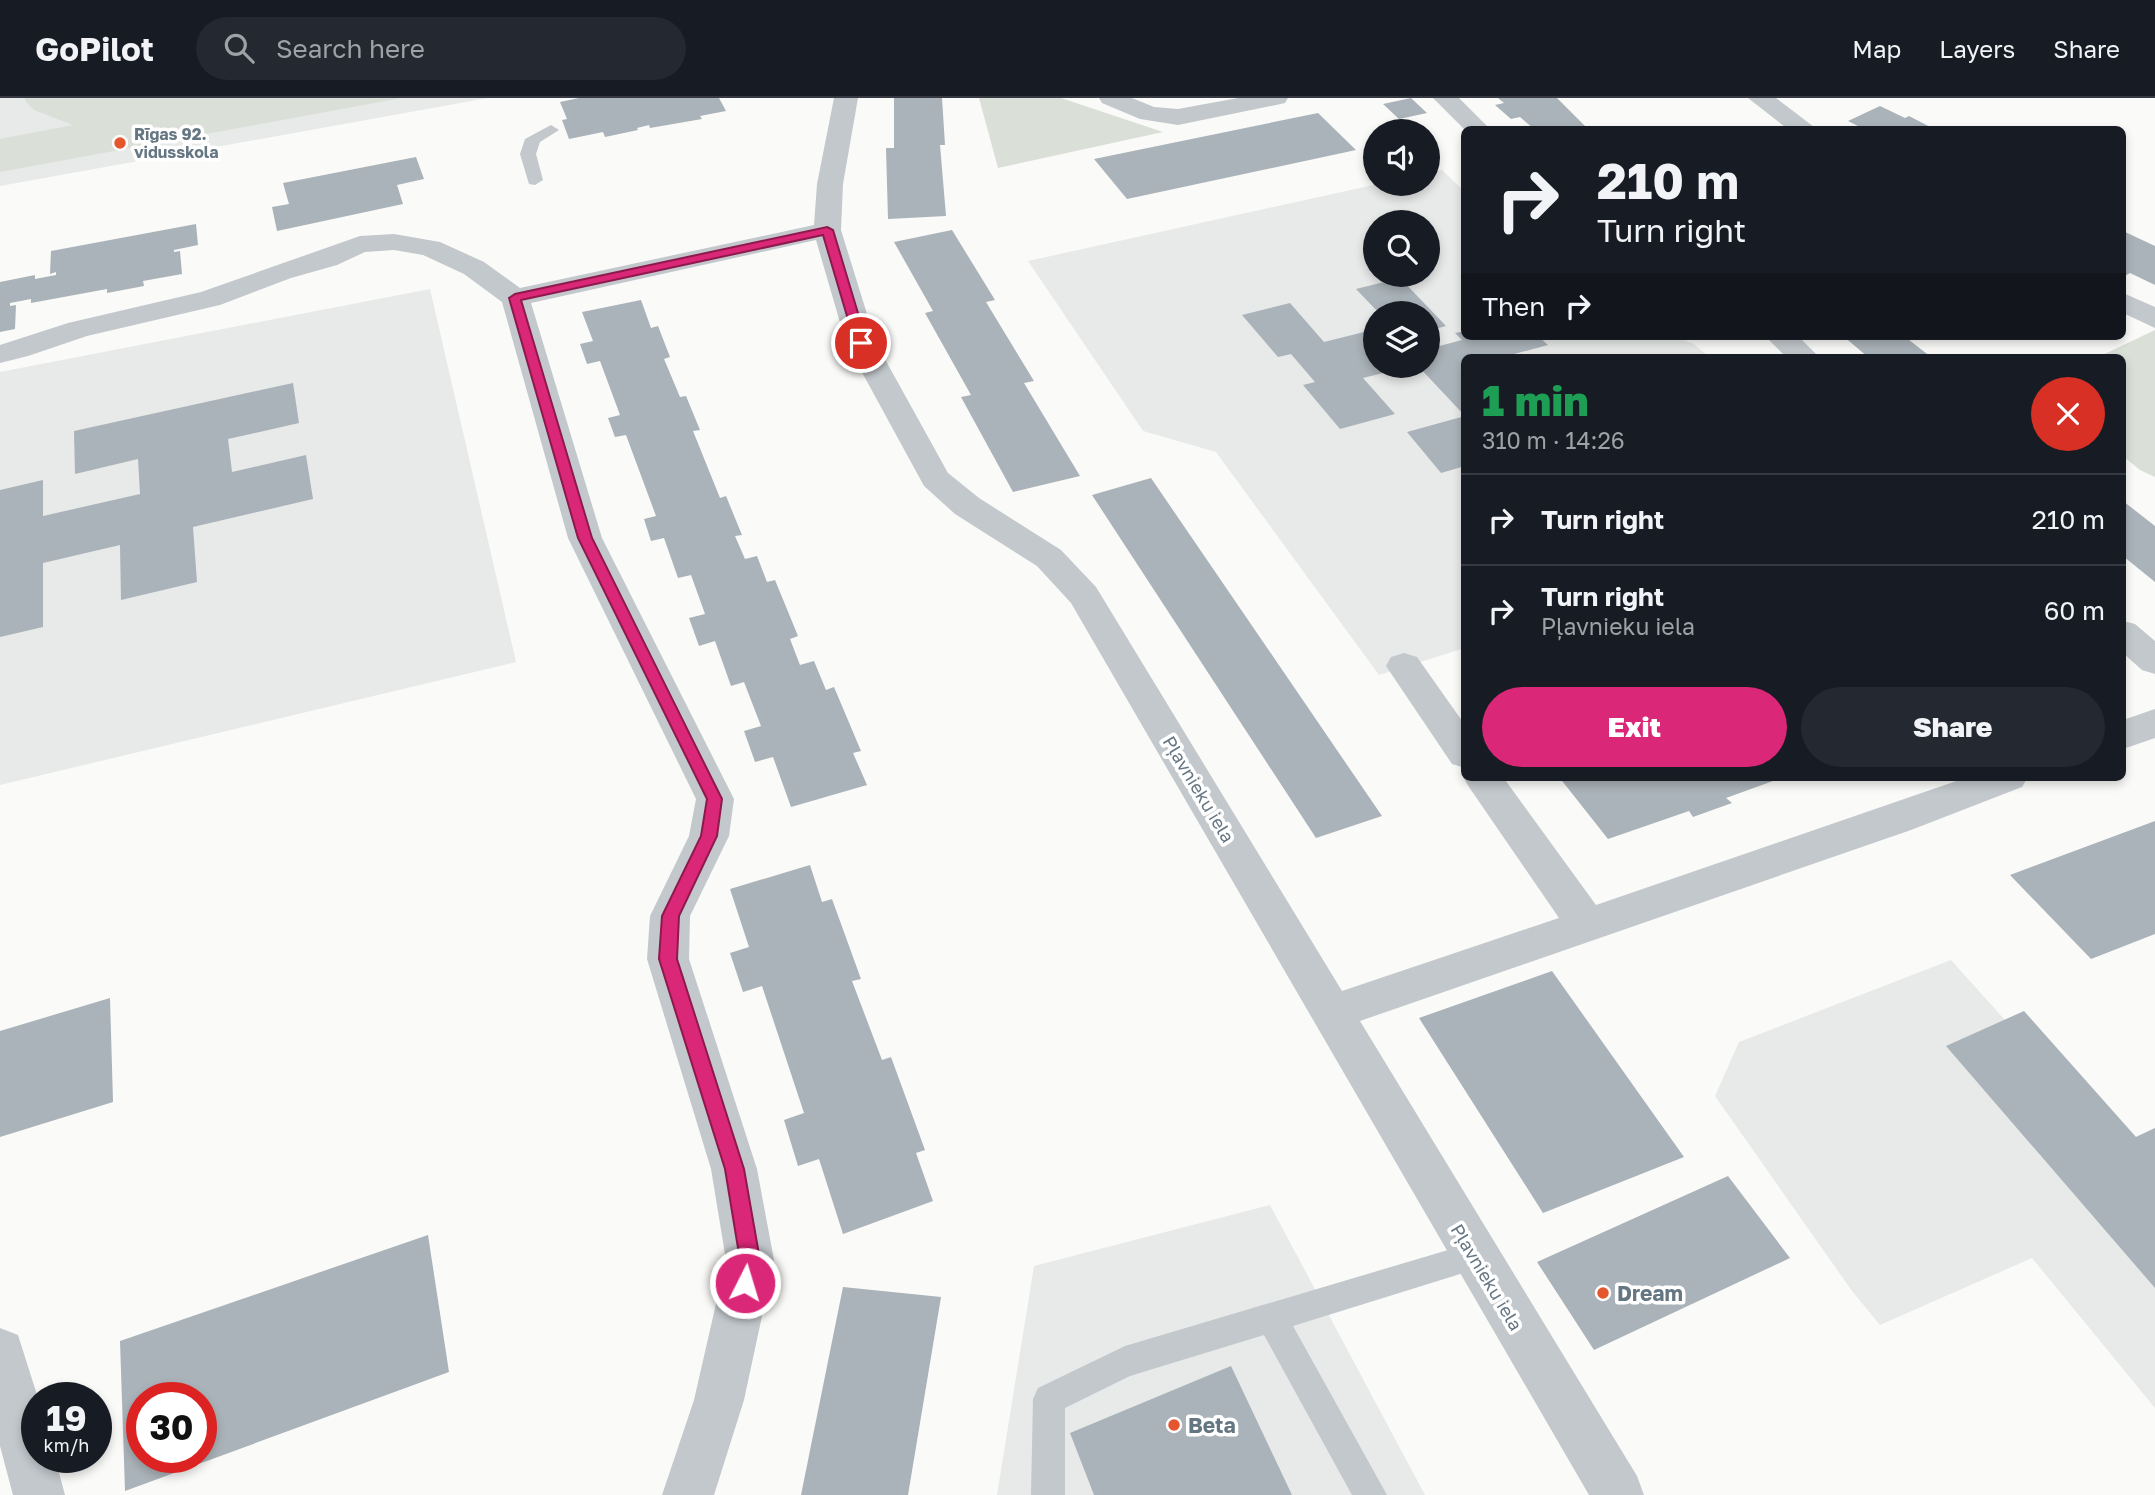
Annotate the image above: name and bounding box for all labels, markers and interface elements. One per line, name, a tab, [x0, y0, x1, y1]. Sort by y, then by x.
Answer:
search box	[196, 17, 686, 80]
text: GoPilot	[35, 29, 154, 68]
icon: search	[220, 29, 258, 67]
text: Search here	[276, 33, 425, 64]
text: Map	[1852, 34, 1901, 63]
text: Layers	[1939, 34, 2015, 63]
text: Share	[2053, 34, 2120, 63]
map controls	[1363, 119, 1440, 378]
button: sound	[1363, 119, 1440, 196]
place label: Rīgas 92. vidusskola	[134, 124, 218, 162]
marker: Rīgas 92. vidusskola	[112, 135, 128, 151]
text: 210 m	[1597, 151, 1739, 210]
icon: right	[1482, 154, 1573, 245]
button: search	[1363, 210, 1440, 287]
text: Turn right	[1597, 211, 1746, 249]
icon: right	[1559, 287, 1597, 325]
text: Then	[1482, 291, 1545, 322]
button: layers	[1363, 301, 1440, 378]
pin	[831, 313, 891, 373]
icon: arrive	[842, 324, 880, 362]
text: 1 min	[1482, 375, 1589, 425]
button: close	[2031, 377, 2105, 451]
text: 310 m · 14:26	[1482, 426, 1625, 454]
icon: right	[1482, 501, 1520, 539]
text: Turn right	[1541, 504, 1664, 535]
text: 210 m	[2032, 504, 2105, 535]
text: Turn right	[1541, 581, 1664, 612]
icon: right	[1482, 592, 1520, 630]
text: 60 m	[2044, 595, 2105, 626]
text: Pļavnieku iela	[1541, 612, 1695, 640]
button: Exit	[1482, 687, 1787, 767]
button: Share	[1801, 687, 2105, 767]
street label: Pļavnieku iela	[1159, 732, 1239, 846]
street label: Pļavnieku iela	[1447, 1220, 1527, 1334]
position arrow	[708, 1246, 782, 1320]
place label: Dream	[1617, 1280, 1683, 1306]
marker: Dream	[1595, 1285, 1611, 1301]
speed limit sign: 30	[126, 1382, 217, 1473]
text: 19	[46, 1397, 87, 1439]
place label: Beta	[1188, 1412, 1236, 1438]
marker: Beta	[1166, 1417, 1182, 1433]
text: km/h	[44, 1434, 89, 1456]

